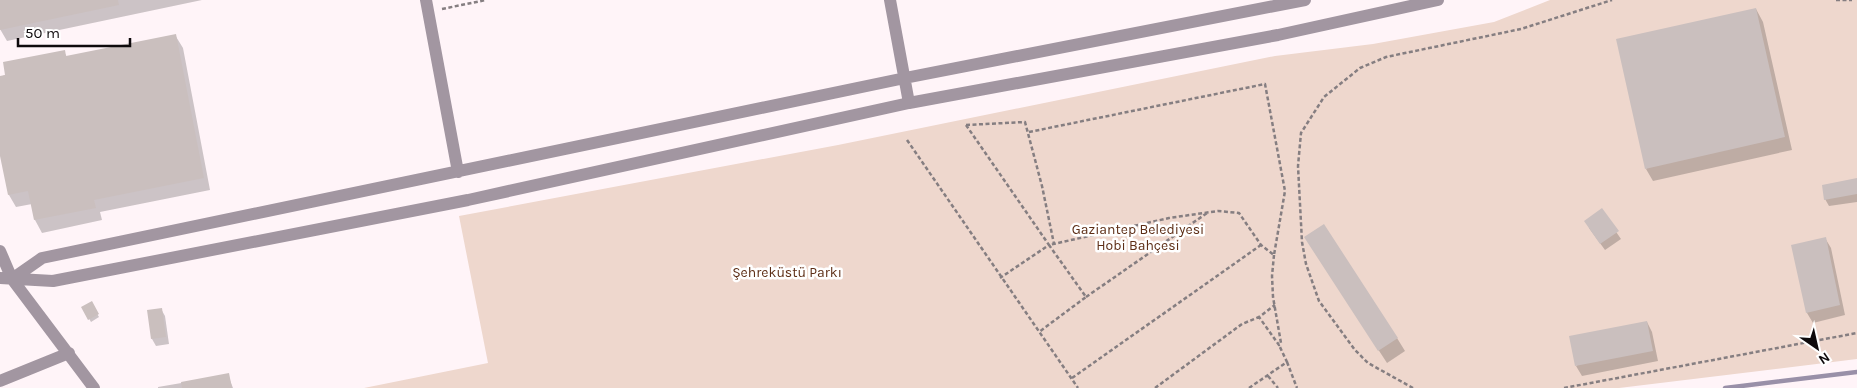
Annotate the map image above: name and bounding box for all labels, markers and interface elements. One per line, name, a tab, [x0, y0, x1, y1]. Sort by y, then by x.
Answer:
scale bar	[18, 15, 130, 47]
text: 50 m	[25, 24, 60, 42]
park label: Gaziantep Belediyesi Hobi Bahçesi	[1072, 221, 1204, 254]
park label: Şehreküstü Parkı	[732, 264, 842, 281]
north arrow	[1792, 323, 1842, 373]
text: N	[1815, 349, 1833, 368]

